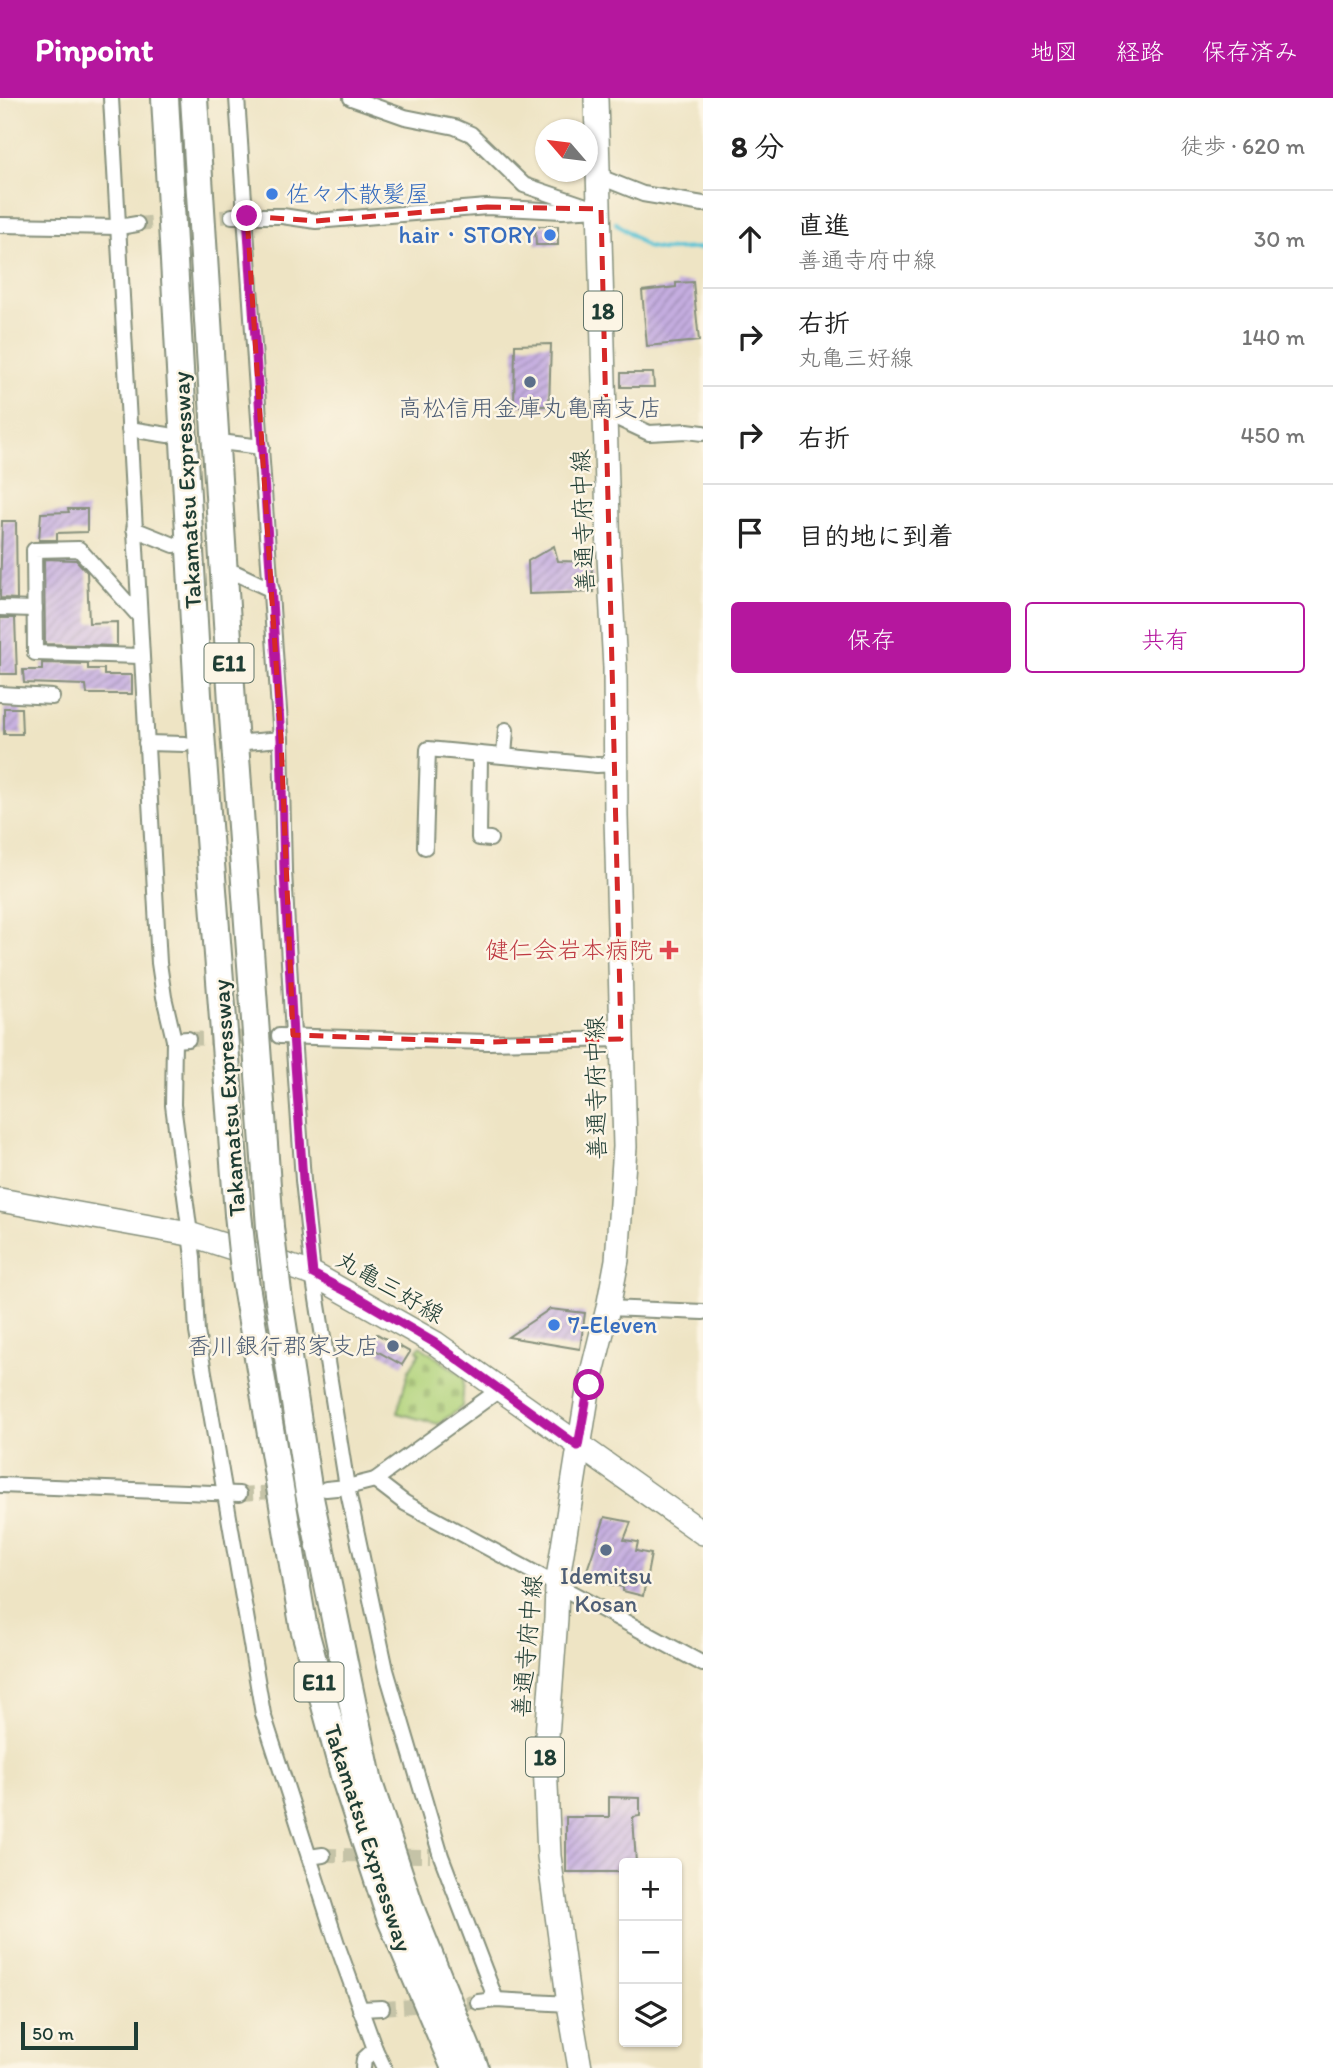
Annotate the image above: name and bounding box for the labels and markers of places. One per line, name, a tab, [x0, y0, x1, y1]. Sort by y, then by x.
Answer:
place label: 佐々木散髪屋	[286, 179, 430, 208]
marker: 佐々木散髪屋	[264, 186, 280, 202]
place label: hair・STORY	[399, 220, 536, 249]
marker: hair・STORY	[542, 227, 558, 243]
marker: 高松信用金庫丸亀南支店	[522, 374, 538, 390]
place label: 高松信用金庫丸亀南支店	[398, 393, 662, 422]
place label: 健仁会岩本病院	[485, 935, 653, 964]
marker: 健仁会岩本病院	[659, 940, 679, 960]
place label: 7-Eleven	[568, 1310, 658, 1339]
marker: 7-Eleven	[546, 1317, 562, 1333]
place label: 香川銀行郡家支店	[187, 1331, 379, 1360]
marker: 香川銀行郡家支店	[385, 1338, 401, 1354]
marker: Idemitsu Kosan	[598, 1542, 614, 1558]
place label: Idemitsu Kosan	[560, 1561, 652, 1618]

